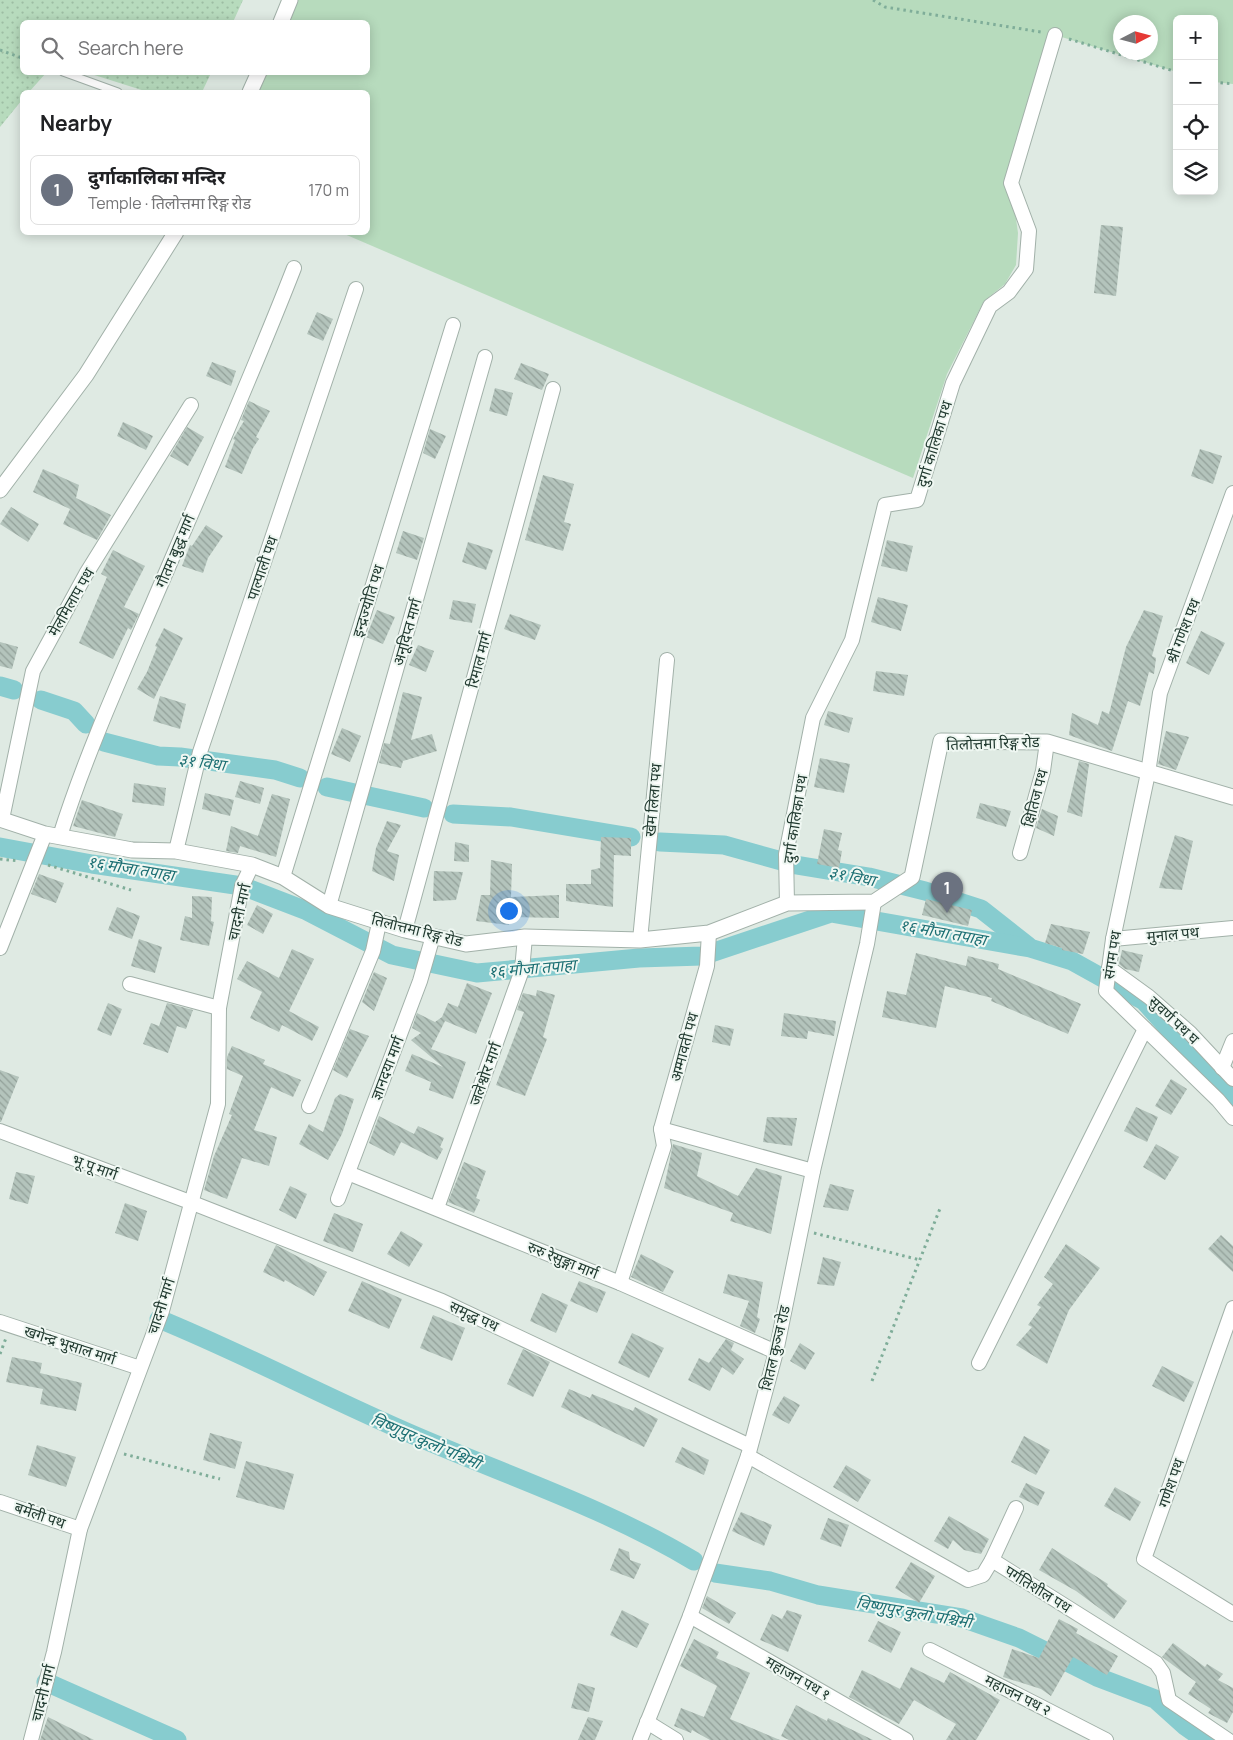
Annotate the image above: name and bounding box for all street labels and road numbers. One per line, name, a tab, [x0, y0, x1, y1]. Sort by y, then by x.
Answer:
street label: दुर्गा कालिका पथ	[911, 398, 957, 490]
street label: गौतम बुद्ध मार्ग	[150, 510, 200, 591]
street label: पाल्पाली पथ	[241, 533, 283, 603]
street label: इन्द्रज्योति पथ	[347, 562, 389, 640]
street label: मेलमिलाप पथ	[43, 564, 99, 640]
street label: अनूदिप्त मार्ग	[387, 595, 427, 668]
street label: श्री गणेश पथ	[1161, 595, 1205, 667]
street label: रिमाल मार्ग	[461, 629, 497, 690]
street label: तिलोत्तमा रिङ्ग रोड	[946, 731, 1041, 755]
street label: खेम लिला पथ	[639, 762, 667, 838]
street label: क्षितिज पथ	[1017, 766, 1053, 829]
street label: दुर्गा कालिका पथ	[778, 773, 812, 865]
street label: चादनी मार्ग	[222, 880, 256, 943]
street label: तिलोत्तमा रिङ्ग रोड	[369, 909, 466, 952]
street label: मुनाल पथ	[1146, 921, 1200, 947]
street label: संगम पथ	[1098, 929, 1126, 981]
street label: सुवर्ण पथ घ	[1144, 991, 1205, 1050]
street label: अम्मावती पथ	[665, 1010, 703, 1084]
street label: ज्ञानदया मार्ग	[365, 1032, 409, 1103]
street label: जलेश्वोर मार्ग	[464, 1038, 506, 1109]
street label: भू.पू मार्ग	[69, 1149, 122, 1185]
street label: रुरु रेसुङ्गा मार्ग	[524, 1236, 603, 1284]
street label: चादनी मार्ग	[142, 1274, 180, 1337]
street label: समृद्ध पथ	[446, 1295, 502, 1337]
street label: शितल कुञ्ज रोड	[755, 1302, 795, 1393]
street label: खगेन्द्र भुसाल मार्ग	[21, 1320, 120, 1370]
street label: गणेश पथ	[1153, 1455, 1189, 1510]
street label: बर्मेली पथ	[12, 1496, 69, 1534]
street label: पर्गतिशील पथ	[1001, 1560, 1076, 1618]
street label: महाजन पथ १	[761, 1651, 835, 1705]
street label: चादनी मार्ग	[26, 1661, 60, 1724]
street label: महाजन पथ २	[981, 1669, 1055, 1721]

